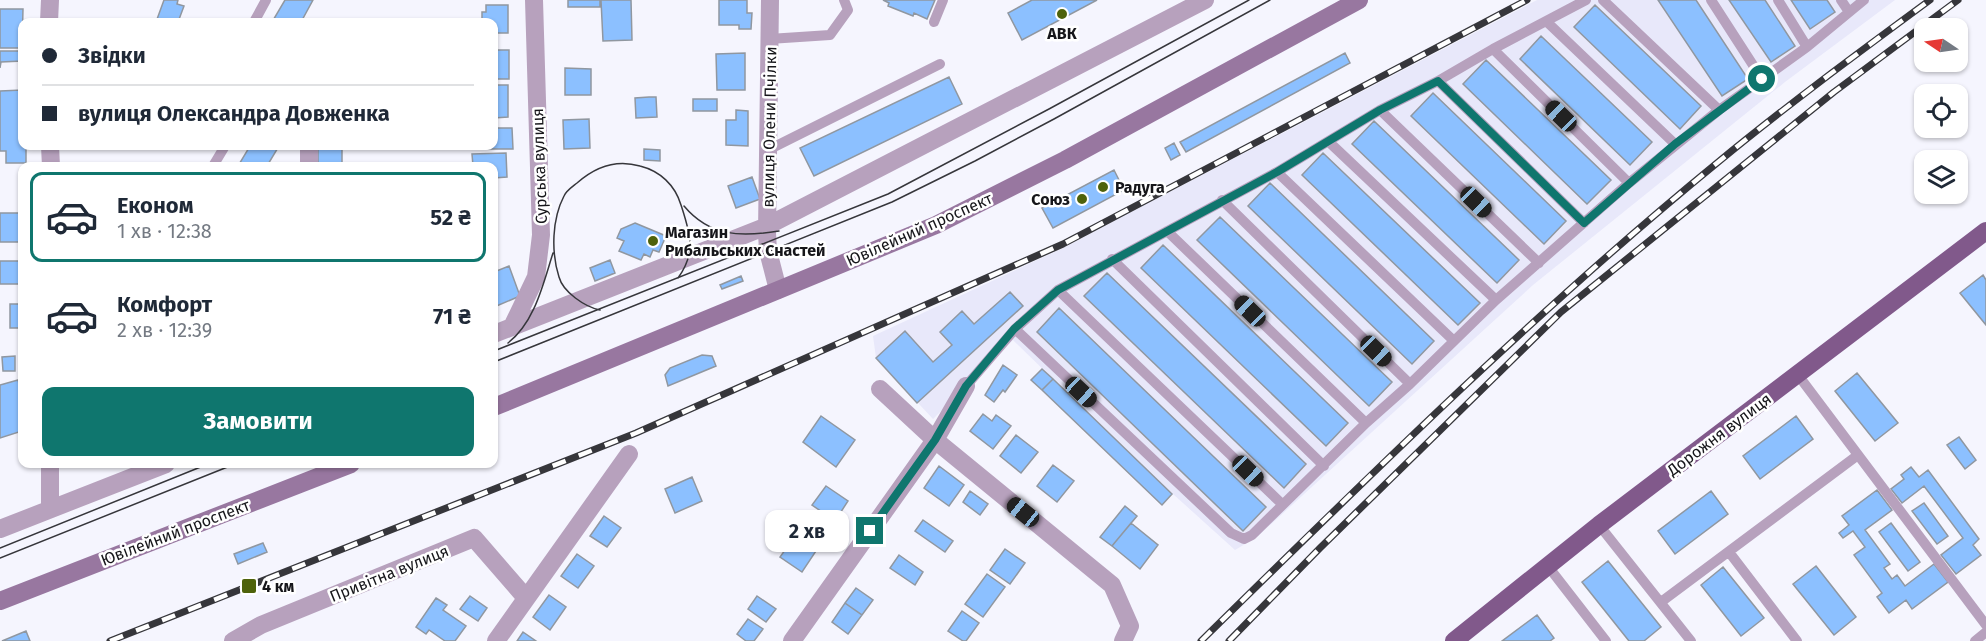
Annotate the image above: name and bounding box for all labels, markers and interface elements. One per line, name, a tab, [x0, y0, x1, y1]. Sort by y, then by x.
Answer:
marker: АВК	[1055, 7, 1069, 21]
north arrow	[1914, 18, 1968, 72]
map controls	[1914, 18, 1968, 204]
place label: АВК	[1046, 24, 1078, 43]
text: Звідки	[78, 42, 146, 69]
street label: вулиця Олени Пчілки	[759, 46, 780, 208]
route start	[1748, 65, 1775, 92]
button: locate	[1914, 84, 1968, 138]
car	[1542, 97, 1580, 135]
text: вулиця Олександра Довженка	[78, 100, 390, 127]
street label: Сурська вулиця	[528, 108, 551, 224]
button: layers	[1914, 150, 1968, 204]
place label: Радуга	[1115, 178, 1165, 197]
marker: Радуга	[1096, 180, 1110, 194]
car	[1457, 183, 1495, 221]
street label: Ювілейний проспект	[843, 188, 996, 270]
icon: car	[45, 190, 99, 244]
place label: Союз	[1031, 190, 1070, 209]
text: Економ	[117, 192, 194, 219]
marker: Союз	[1075, 192, 1089, 206]
text: 52 ₴	[430, 204, 471, 231]
text: 1 хв · 12:38	[117, 219, 212, 243]
place label: Магазин Рибальських Снастей	[665, 223, 825, 260]
marker: Магазин Рибальських Снастей	[646, 234, 660, 248]
icon: car	[45, 289, 99, 343]
text: Комфорт	[117, 291, 212, 318]
car	[1231, 292, 1269, 330]
text: 71 ₴	[433, 303, 471, 330]
text: 2 хв · 12:39	[117, 318, 212, 342]
car	[1357, 332, 1395, 370]
car	[1062, 373, 1100, 411]
button: Замовити	[42, 387, 474, 456]
street label: Дорожня вулиця	[1663, 389, 1775, 480]
car	[1229, 452, 1267, 490]
car	[1003, 494, 1043, 530]
street label: Ювілейний проспект	[98, 495, 253, 570]
callout: 2 хв	[765, 510, 849, 552]
route end	[856, 517, 883, 544]
text: 2 хв	[789, 519, 825, 543]
street label: Привітна вулиця	[327, 541, 451, 606]
marker: 4 км	[240, 577, 258, 595]
place label: 4 км	[262, 577, 295, 596]

